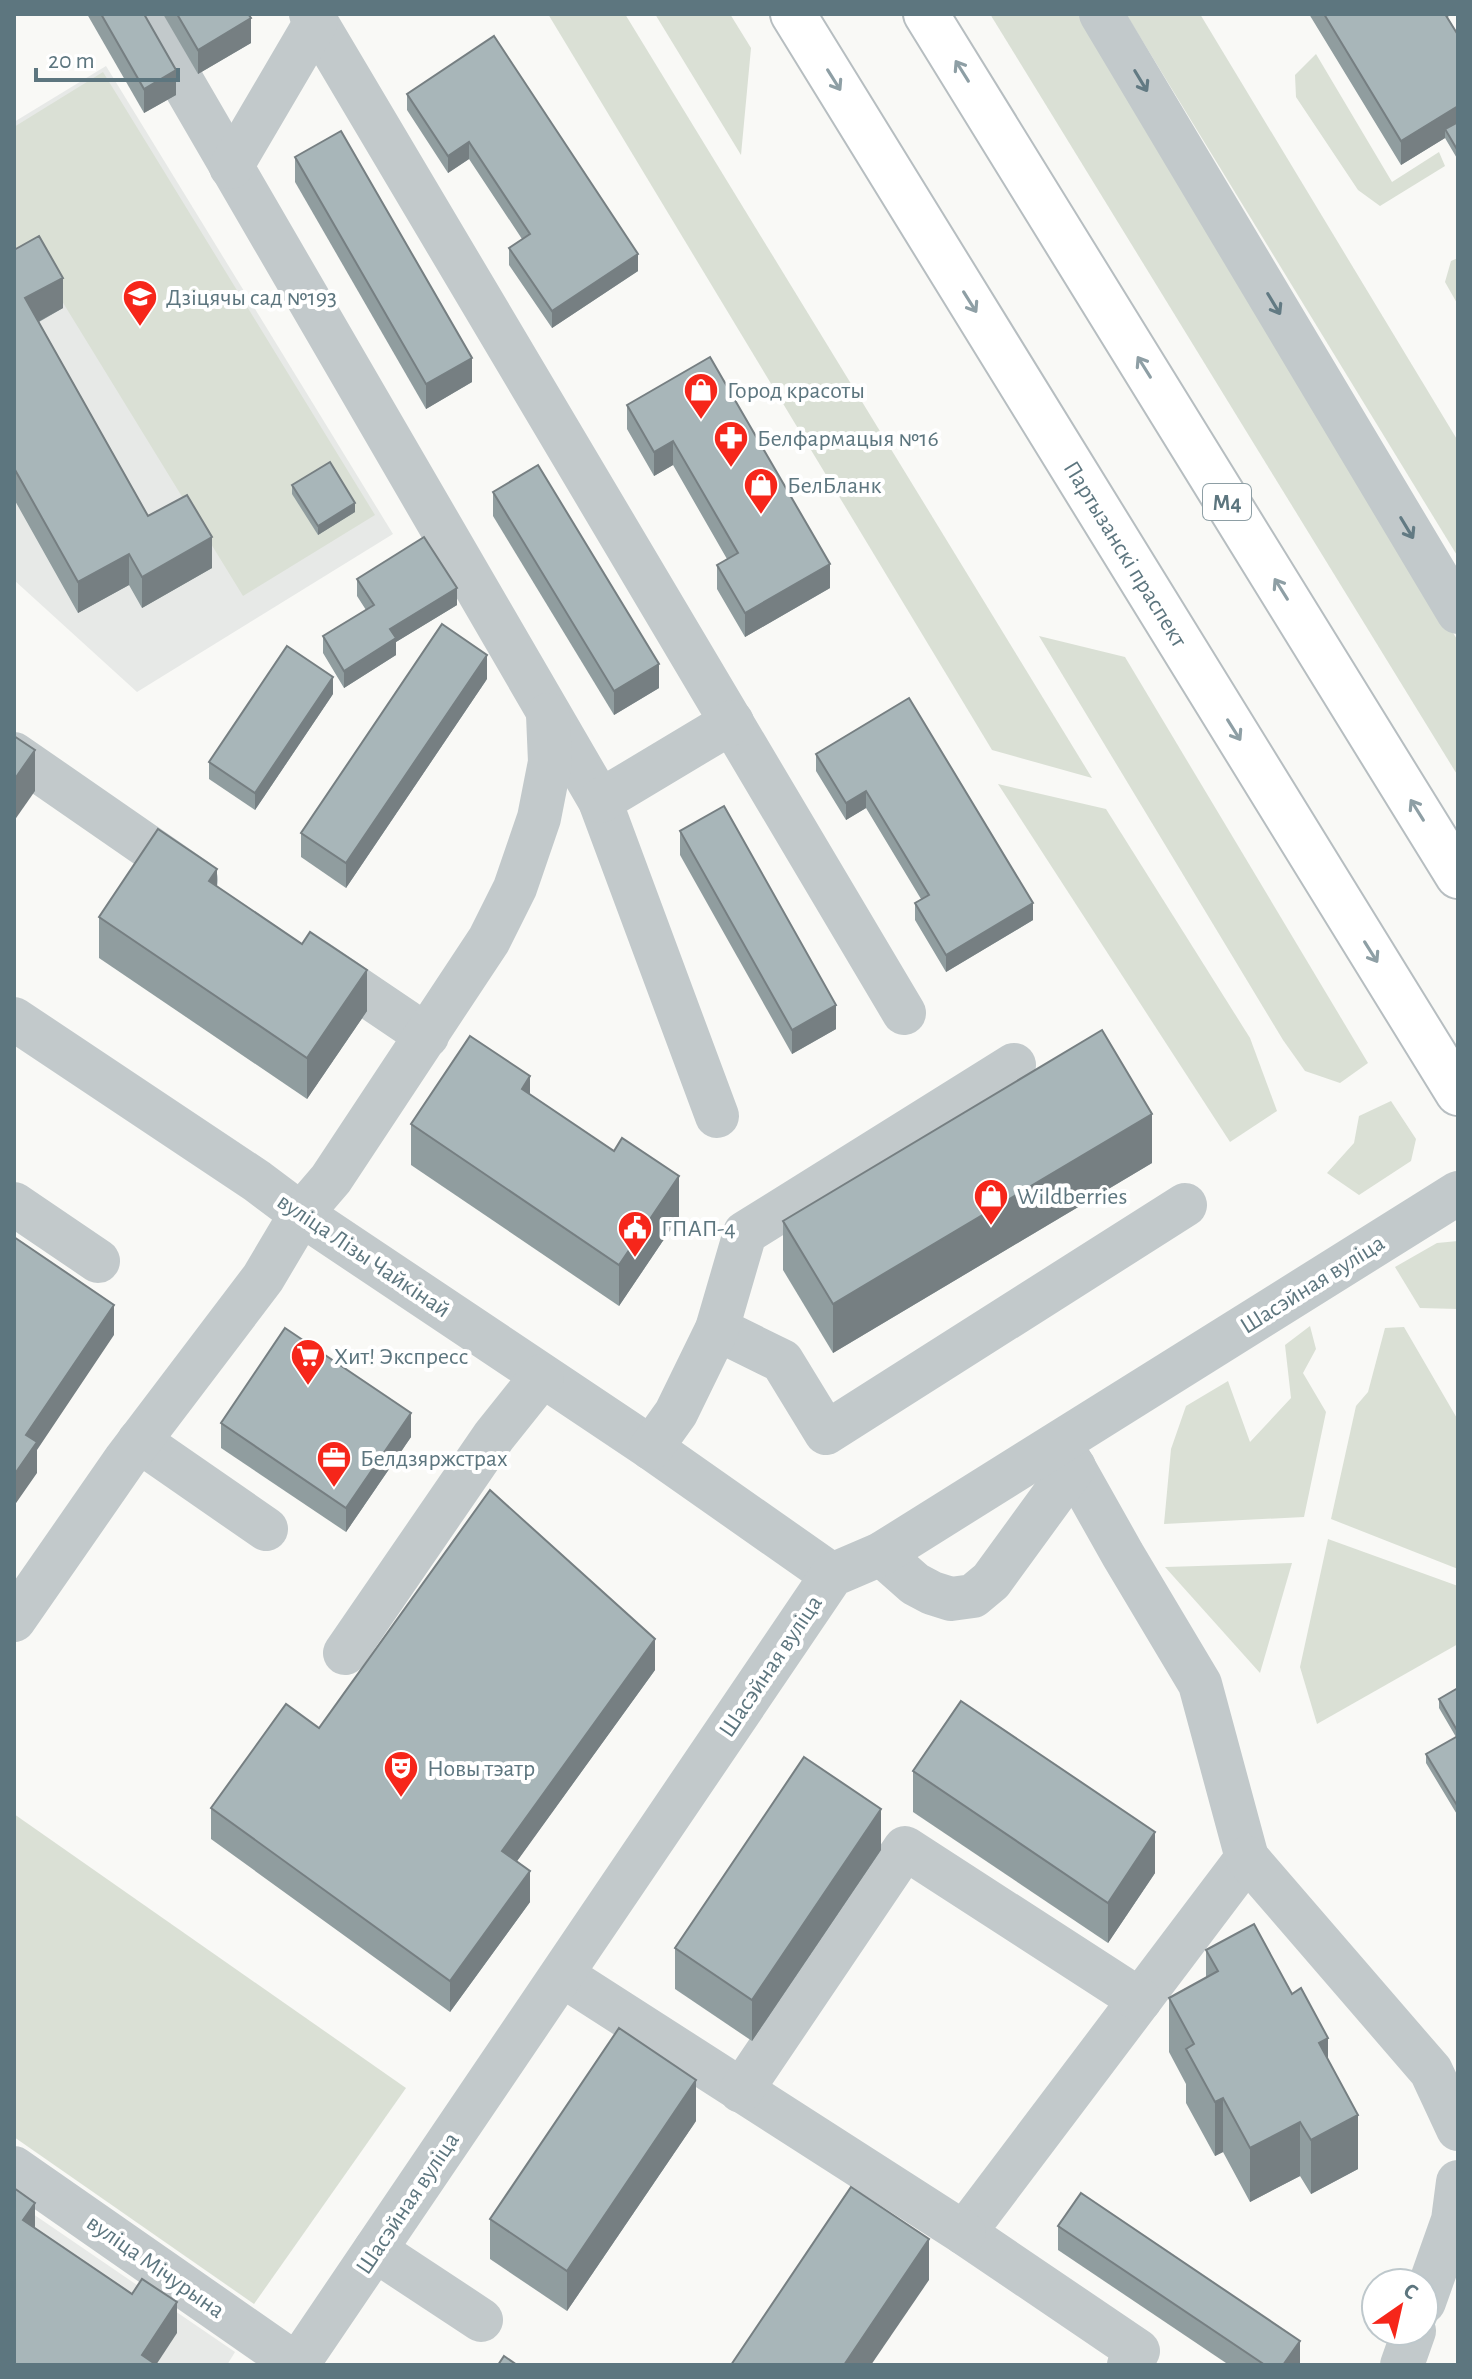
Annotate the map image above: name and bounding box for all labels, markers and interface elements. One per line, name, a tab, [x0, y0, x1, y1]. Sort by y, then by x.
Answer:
scale bar	[36, 32, 178, 82]
text: 20 m	[48, 49, 95, 73]
one-way arrow	[953, 60, 969, 83]
one-way arrow	[826, 68, 842, 91]
one-way arrow	[1133, 69, 1149, 92]
school or university icon: Дзіцячы сад №193	[121, 278, 159, 328]
place label: Дзіцячы сад №193	[166, 286, 337, 310]
one-way arrow	[962, 290, 978, 313]
one-way arrow	[1266, 292, 1282, 315]
one-way arrow	[1136, 356, 1152, 379]
shop icon: Город красоты	[682, 371, 720, 421]
place label: Город красоты	[727, 379, 865, 403]
pharmacy icon: Белфармацыя №16	[712, 419, 750, 469]
place label: Белфармацыя №16	[757, 427, 939, 451]
street label: Партызанскі праспект	[1059, 457, 1191, 652]
shop icon: БелБланк	[742, 466, 780, 516]
place label: БелБланк	[787, 474, 882, 498]
road number: М4	[1203, 484, 1251, 520]
one-way arrow	[1400, 516, 1416, 539]
one-way arrow	[1272, 578, 1289, 600]
one-way arrow	[1226, 719, 1243, 741]
one-way arrow	[1409, 799, 1425, 822]
one-way arrow	[1363, 940, 1379, 963]
shop icon: Wildberries	[972, 1177, 1010, 1227]
place label: Wildberries	[1017, 1185, 1127, 1209]
street label: вуліца Лізы Чайкінай	[273, 1189, 454, 1323]
public building icon: ГПАП-4	[616, 1209, 654, 1259]
place label: ГПАП-4	[661, 1217, 736, 1241]
street label: Шасэйная вуліца	[1236, 1231, 1389, 1339]
supermarket icon: Хит! Экспресс	[289, 1337, 327, 1387]
place label: Хит! Экспресс	[334, 1345, 468, 1369]
office icon: Белдзяржстрах	[315, 1439, 353, 1489]
place label: Белдзяржстрах	[360, 1447, 508, 1471]
street label: Шасэйная вуліца	[715, 1591, 827, 1742]
theatre icon: Новы тэатр	[382, 1749, 420, 1799]
place label: Новы тэатр	[427, 1757, 535, 1781]
street label: Шасэйная вуліца	[352, 2128, 464, 2279]
street label: вуліца Мічурына	[82, 2211, 229, 2323]
north arrow	[1360, 2267, 1440, 2347]
text: С	[1399, 2279, 1422, 2304]

